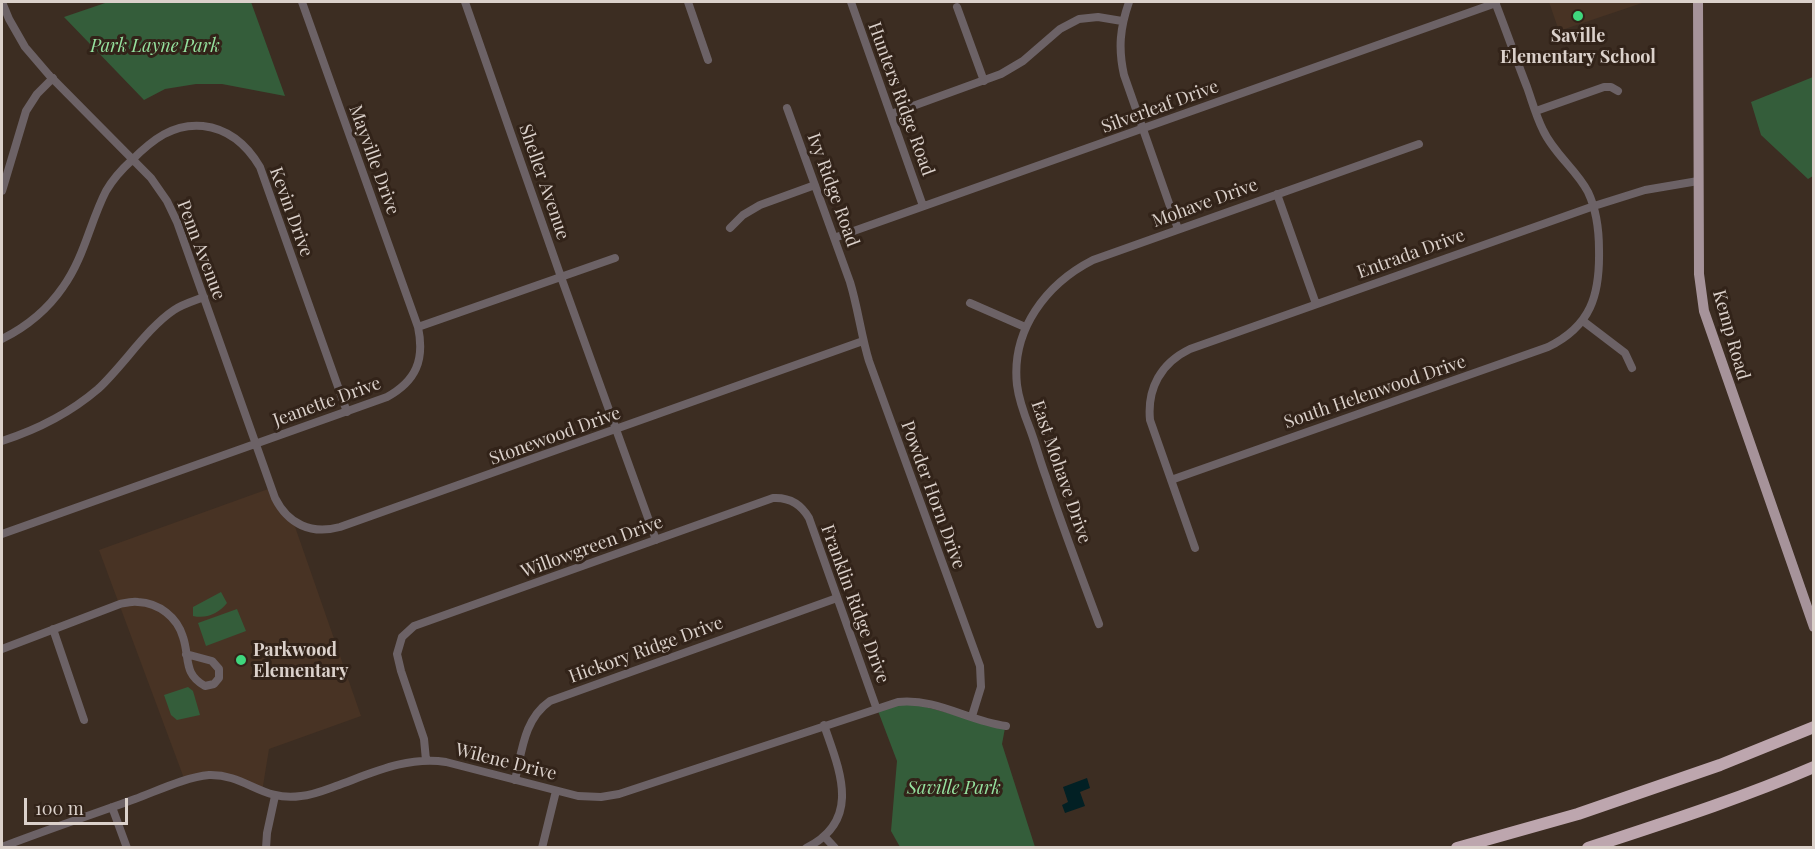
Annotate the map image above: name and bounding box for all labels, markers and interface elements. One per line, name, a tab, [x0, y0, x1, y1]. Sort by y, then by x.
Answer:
marker: Saville Elementary School	[1571, 9, 1585, 23]
street label: Hunters Ridge Road	[863, 19, 939, 179]
place label: Saville Elementary School	[1500, 25, 1656, 68]
park label: Park Layne Park	[90, 35, 220, 57]
street label: Silverleaf Drive	[1098, 76, 1222, 138]
street label: Mayville Drive	[344, 102, 404, 218]
street label: Sheller Avenue	[514, 122, 574, 242]
street label: Ivy Ridge Road	[802, 130, 864, 250]
street label: Kevin Drive	[265, 164, 317, 260]
street label: Mohave Drive	[1149, 174, 1261, 232]
street label: Penn Avenue	[172, 197, 230, 303]
street label: Entrada Drive	[1354, 225, 1468, 283]
street label: Kemp Road	[1708, 287, 1754, 383]
street label: South Helenwood Drive	[1281, 351, 1469, 433]
street label: Jeanette Drive	[270, 373, 384, 431]
street label: East Mohave Drive	[1026, 398, 1096, 546]
street label: Stonewood Drive	[486, 402, 624, 470]
street label: Powder Horn Drive	[896, 418, 970, 572]
street label: Willowgreen Drive	[518, 511, 666, 583]
street label: Franklin Ridge Drive	[816, 522, 894, 686]
street label: Hickory Ridge Drive	[566, 612, 726, 688]
place label: Parkwood Elementary	[253, 639, 349, 682]
marker: Parkwood Elementary	[234, 653, 248, 667]
street label: Wilene Drive	[453, 739, 559, 785]
park label: Saville Park	[907, 777, 1001, 799]
scale bar	[27, 786, 130, 824]
text: 100 m	[35, 796, 84, 820]

